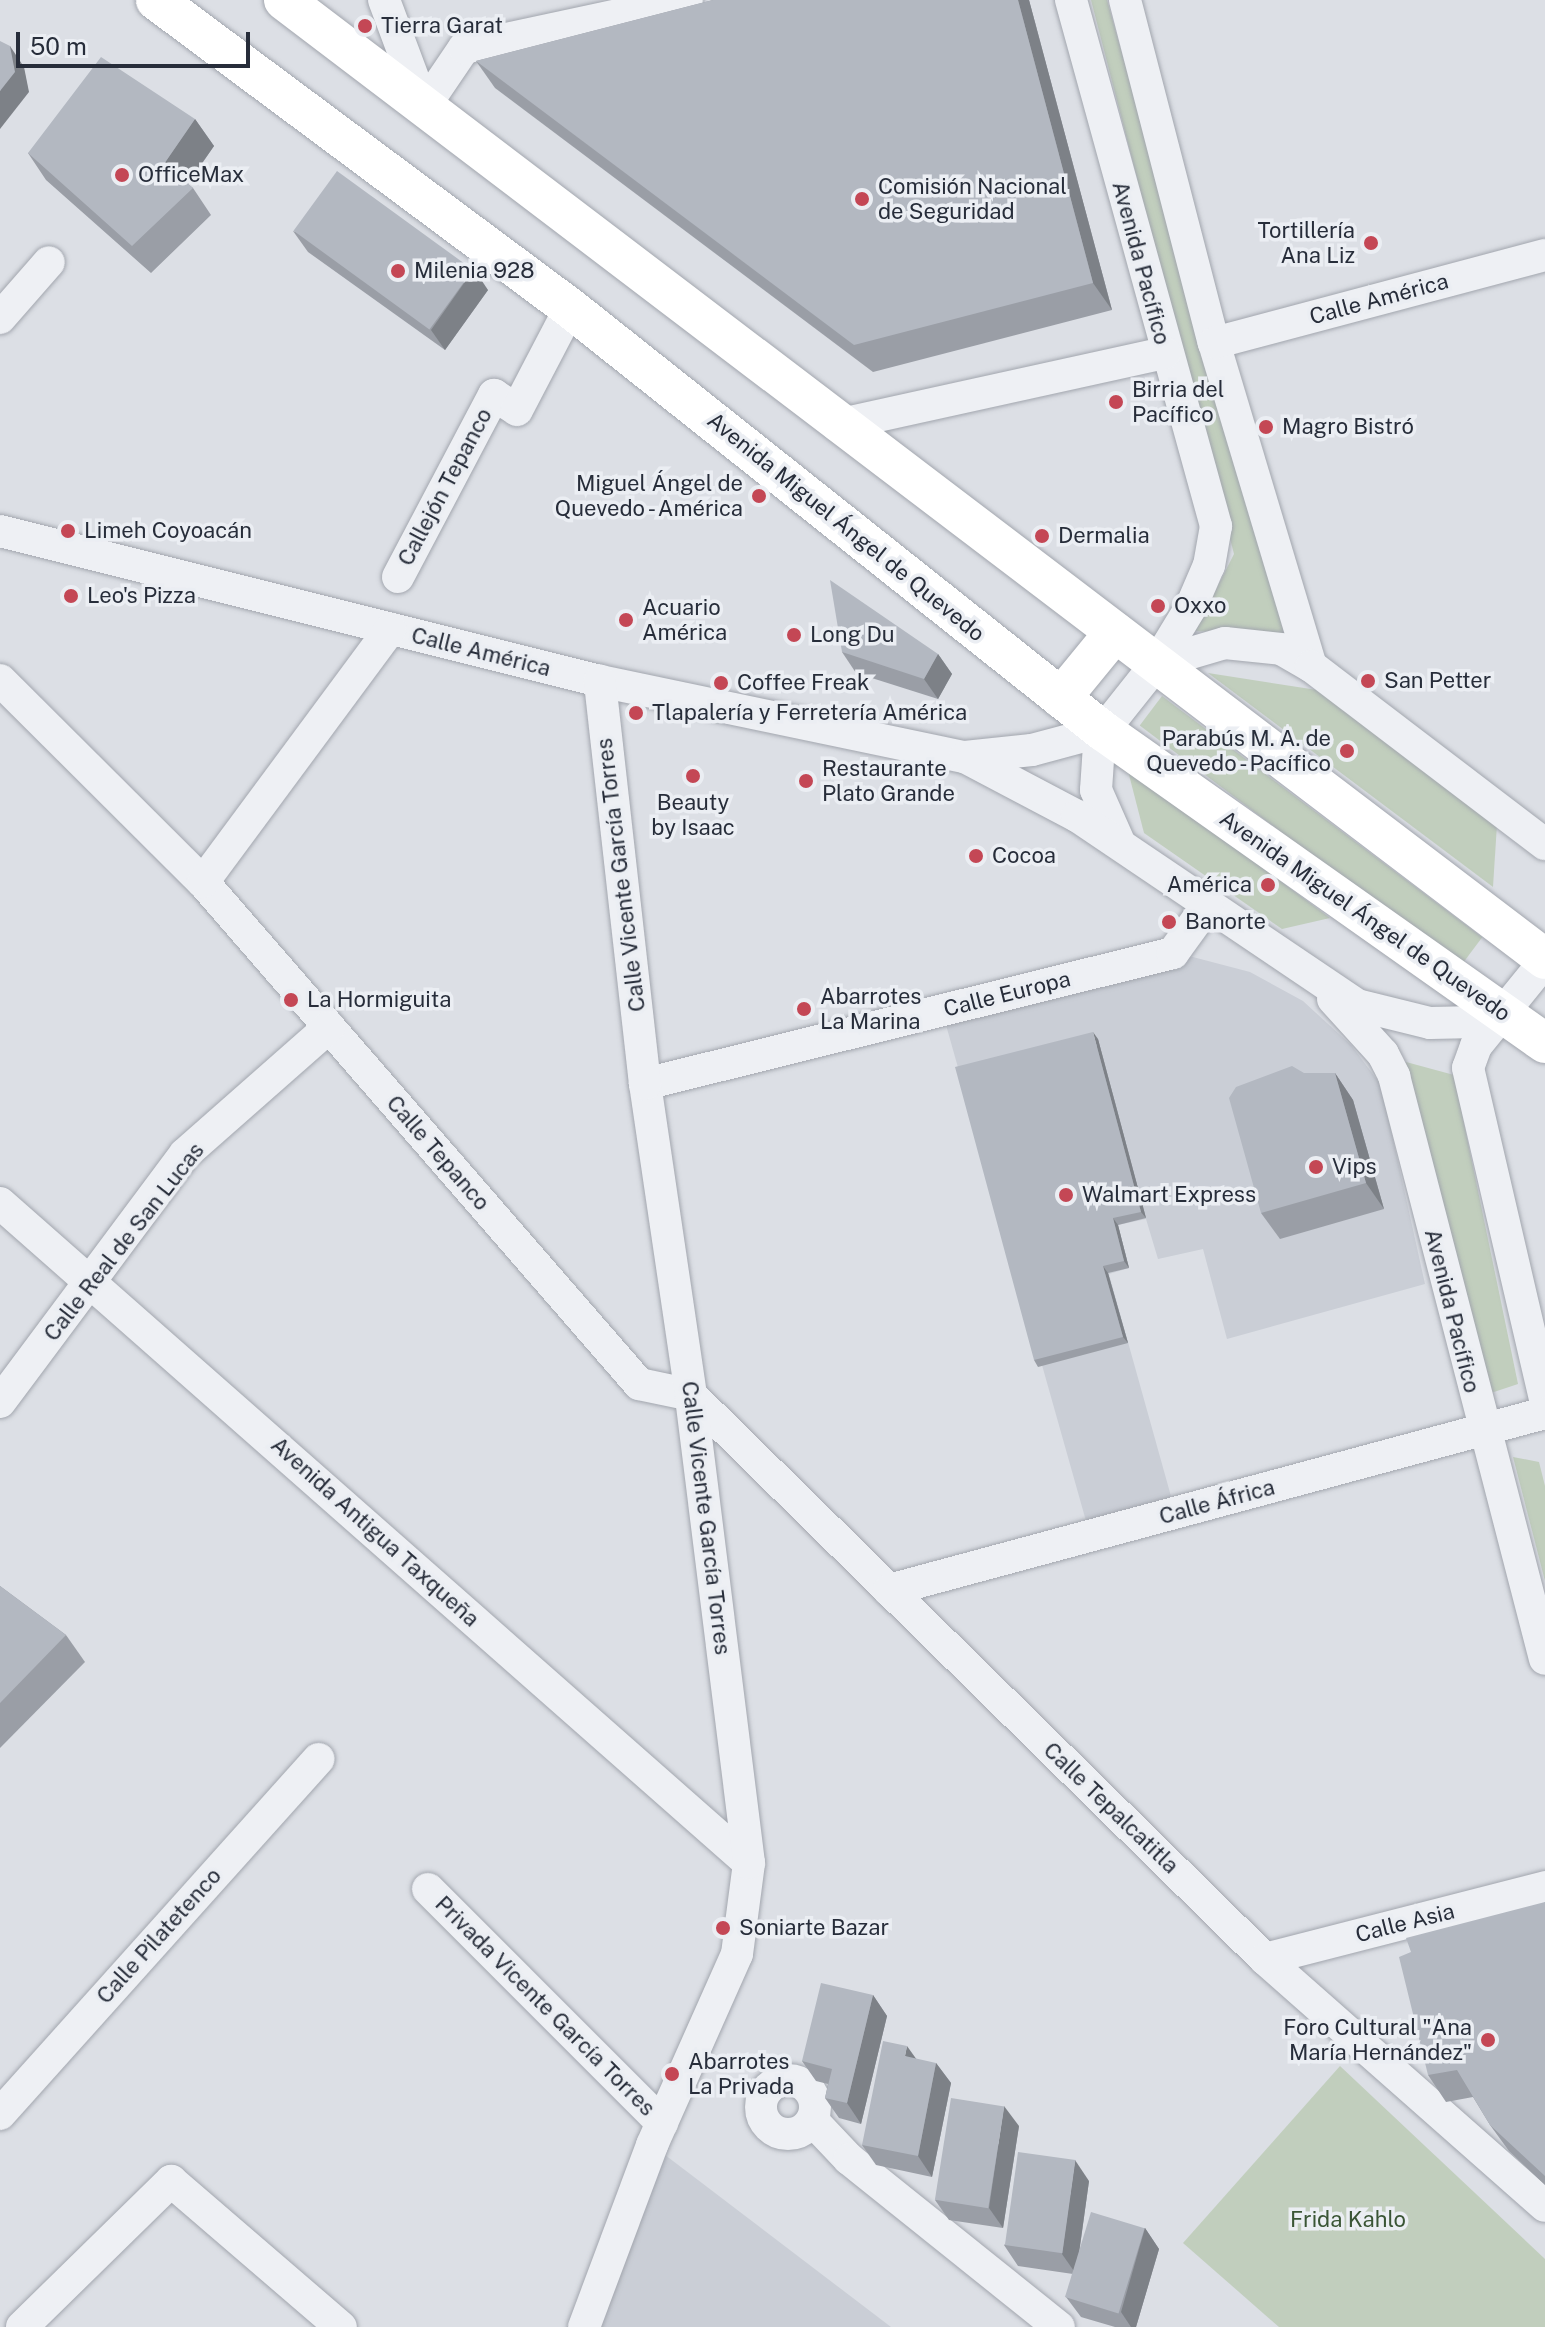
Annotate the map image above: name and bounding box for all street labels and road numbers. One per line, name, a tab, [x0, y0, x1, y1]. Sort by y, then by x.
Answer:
street label: Avenida Pacífico	[1107, 178, 1175, 348]
street label: Calle América	[1307, 268, 1451, 330]
street label: Callejón Tepanco	[392, 404, 498, 570]
street label: Avenida Miguel Ángel de Quevedo	[702, 407, 990, 647]
street label: Calle América	[409, 622, 553, 682]
street label: Calle Vicente García Torres	[591, 736, 651, 1014]
street label: Avenida Miguel Ángel de Quevedo	[1214, 805, 1516, 1027]
street label: Calle Europa	[941, 965, 1073, 1023]
street label: Calle Tepanco	[381, 1090, 495, 1216]
street label: Calle Real de San Lucas	[38, 1137, 210, 1347]
street label: Avenida Pacífico	[1419, 1226, 1485, 1396]
street label: Calle Vicente García Torres	[676, 1379, 736, 1657]
street label: Avenida Antigua Taxqueña	[266, 1432, 484, 1632]
street label: Calle África	[1156, 1474, 1278, 1530]
street label: Calle Tepalcatitla	[1038, 1737, 1184, 1879]
street label: Calle Pilatetenco	[91, 1863, 227, 2009]
street label: Privada Vicente García Torres	[429, 1890, 661, 2122]
street label: Calle Asia	[1353, 1898, 1457, 1948]

